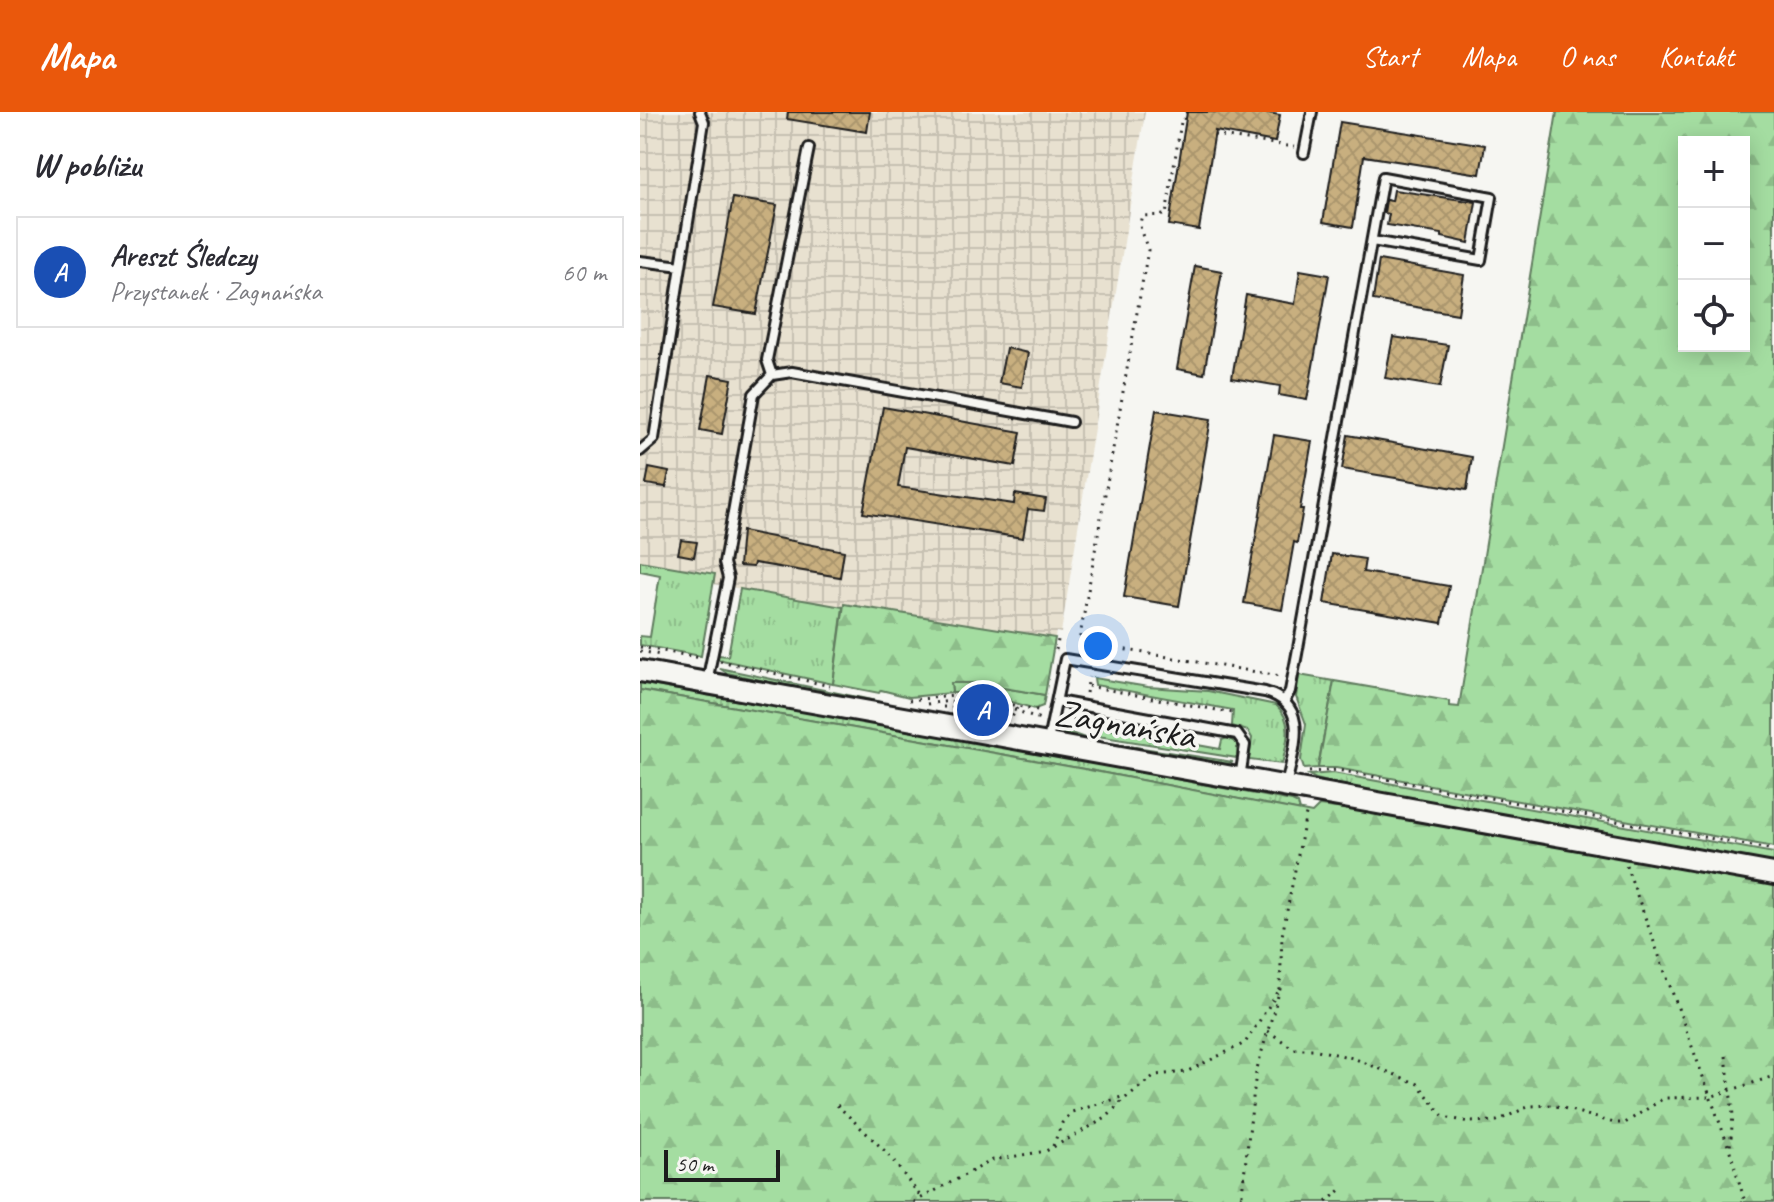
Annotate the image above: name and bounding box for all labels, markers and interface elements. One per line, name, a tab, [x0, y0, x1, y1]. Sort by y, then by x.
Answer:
text: Mapa	[40, 33, 115, 80]
text: Start	[1363, 39, 1418, 74]
text: Mapa	[1462, 39, 1516, 74]
text: O nas	[1560, 39, 1615, 74]
text: Kontakt	[1659, 39, 1734, 74]
map controls	[1678, 136, 1750, 352]
button: +	[1678, 136, 1750, 208]
text: W pobliżu	[32, 143, 141, 186]
button: −	[1678, 208, 1750, 280]
text: Areszt Śledczy	[110, 237, 256, 275]
text: A	[53, 256, 67, 289]
text: 60 m	[562, 256, 606, 289]
text: Przystanek · Zagnańska	[110, 275, 322, 308]
button: locate	[1678, 280, 1750, 352]
your location	[1078, 626, 1118, 666]
pin: A	[957, 680, 1009, 740]
street label: Zagnańska	[1051, 689, 1201, 760]
scale bar	[664, 1146, 780, 1182]
text: 50 m	[676, 1150, 713, 1178]

